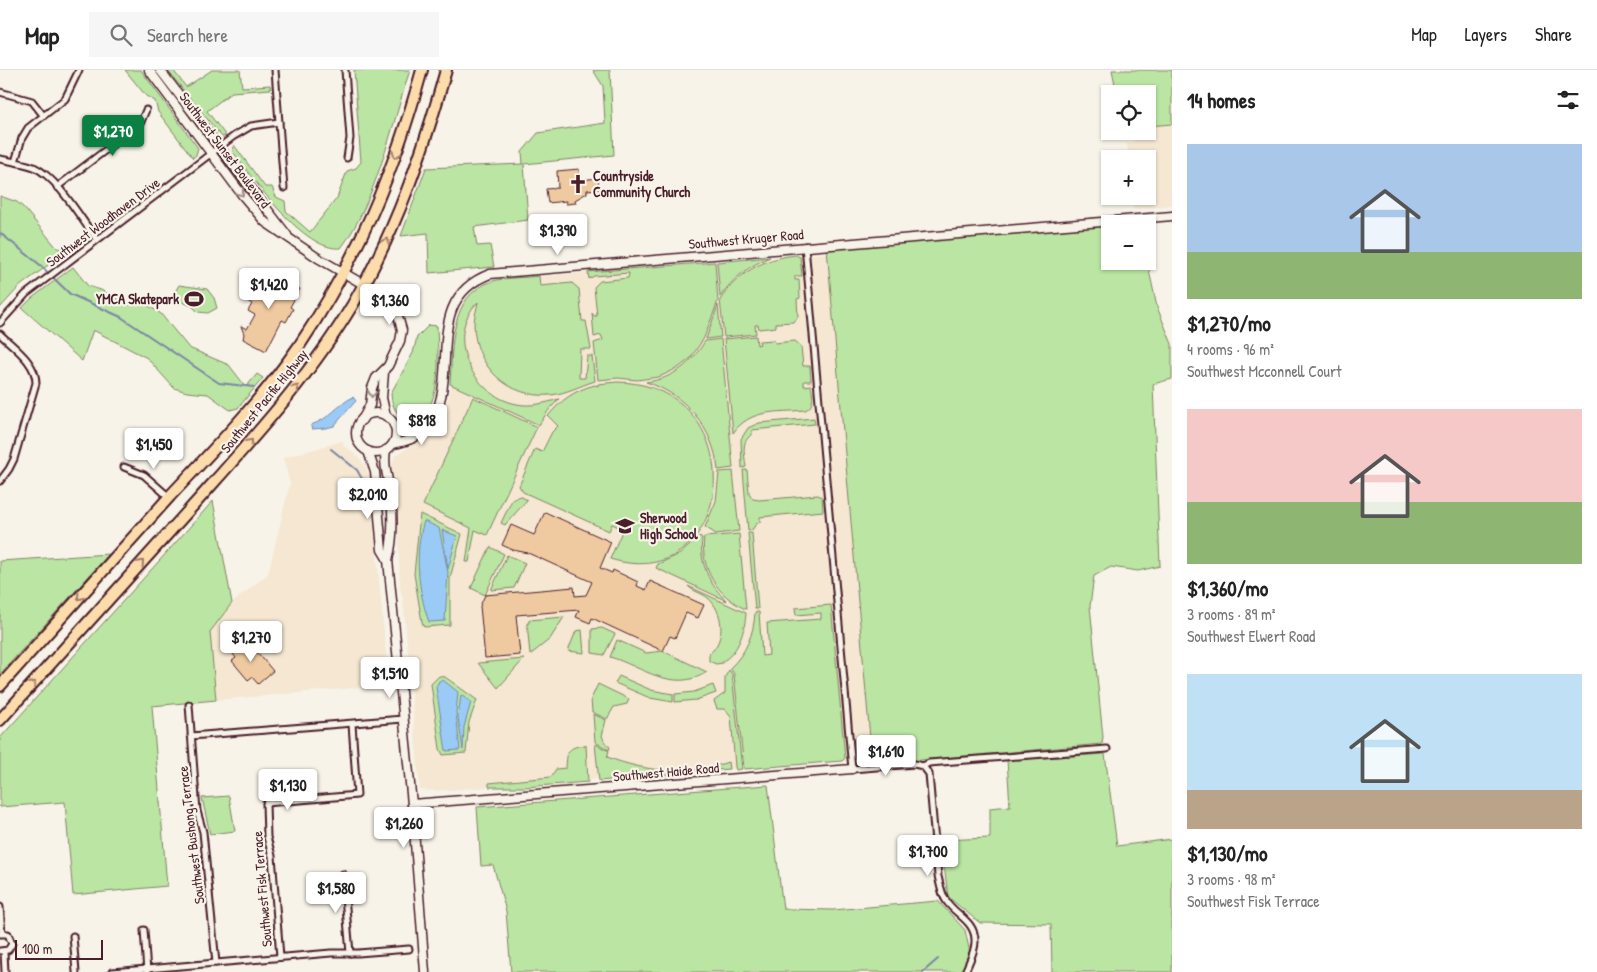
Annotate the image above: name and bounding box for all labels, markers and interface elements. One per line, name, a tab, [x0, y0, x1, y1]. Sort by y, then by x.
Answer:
search box	[89, 12, 439, 57]
text: Map	[25, 19, 59, 51]
icon: search	[107, 21, 135, 49]
text: Search here	[147, 22, 228, 48]
text: Map	[1411, 22, 1437, 47]
text: Layers	[1465, 22, 1507, 47]
text: Share	[1535, 22, 1572, 47]
map controls	[1101, 85, 1156, 270]
button: locate	[1101, 85, 1156, 140]
text: 14 homes	[1187, 86, 1255, 115]
icon: filters	[1554, 86, 1582, 114]
street label: Southwest Sunset Boulevard	[175, 88, 276, 212]
pin: $1,270	[72, 114, 154, 157]
text: $1,270	[93, 120, 133, 142]
one-way arrow	[392, 150, 402, 159]
button: +	[1101, 150, 1156, 205]
place label: Countryside Community Church	[593, 166, 690, 203]
street label: Southwest Woodhaven Drive	[42, 172, 164, 271]
church icon: Countryside Community Church	[567, 173, 589, 195]
icon: home	[1340, 176, 1430, 266]
one-way arrow	[235, 187, 244, 197]
pin: $1,390	[517, 214, 599, 256]
button: −	[1101, 215, 1156, 270]
text: $1,390	[539, 219, 577, 241]
street label: Southwest Kruger Road	[688, 224, 805, 254]
one-way arrow	[380, 237, 391, 246]
pin: $1,420	[228, 268, 310, 310]
text: $1,420	[250, 273, 288, 295]
pin: $1,360	[349, 284, 431, 326]
sports icon: YMCA Skatepark	[183, 288, 205, 310]
place label: YMCA Skatepark	[96, 289, 179, 310]
text: $1,360	[371, 289, 409, 311]
text: $1,270/mo	[1187, 309, 1271, 338]
text: 4 rooms · 96 m²	[1187, 338, 1274, 360]
street label: Southwest Pacific Highway	[216, 345, 312, 457]
text: Southwest Mcconnell Court	[1187, 360, 1342, 382]
one-way arrow	[290, 385, 298, 394]
one-way arrow	[367, 391, 378, 399]
pin: $818	[392, 404, 452, 446]
text: $818	[408, 409, 436, 431]
pin: $1,450	[113, 428, 195, 470]
text: $1,450	[135, 433, 173, 455]
one-way arrow	[244, 438, 253, 447]
icon: home	[1340, 441, 1430, 531]
pin: $2,010	[327, 478, 409, 520]
text: $2,010	[349, 483, 387, 505]
place label: Sherwood High School	[640, 508, 698, 545]
school or university icon: Sherwood High School	[614, 515, 636, 537]
one-way arrow	[135, 559, 144, 568]
text: $1,360/mo	[1187, 574, 1268, 603]
one-way arrow	[77, 592, 86, 601]
text: 3 rooms · 89 m²	[1187, 603, 1276, 625]
pin: $1,270	[210, 620, 292, 663]
text: Southwest Elwert Road	[1187, 625, 1315, 647]
text: $1,270	[231, 626, 271, 648]
pin: $1,510	[349, 656, 431, 699]
text: $1,510	[372, 662, 408, 684]
one-way arrow	[27, 680, 36, 689]
icon: home	[1340, 706, 1430, 796]
pin: $1,610	[845, 734, 927, 777]
text: $1,610	[868, 740, 904, 762]
street label: Southwest Haide Road	[612, 757, 720, 786]
street label: Southwest Bushong Terrace	[173, 765, 209, 905]
pin: $1,130	[247, 768, 329, 811]
text: $1,130	[269, 774, 307, 796]
pin: $1,260	[363, 806, 445, 849]
text: $1,260	[385, 812, 423, 834]
street label: Southwest Fisk Terrace	[247, 830, 276, 948]
pin: $1,700	[887, 834, 969, 877]
text: $1,130/mo	[1187, 839, 1268, 868]
text: $1,700	[908, 840, 948, 862]
text: 3 rooms · 98 m²	[1187, 868, 1276, 890]
pin: $1,580	[295, 872, 377, 914]
text: $1,580	[317, 877, 355, 899]
text: Southwest Fisk Terrace	[1187, 890, 1320, 912]
scale bar	[15, 937, 102, 960]
text: 100 m	[22, 939, 52, 958]

